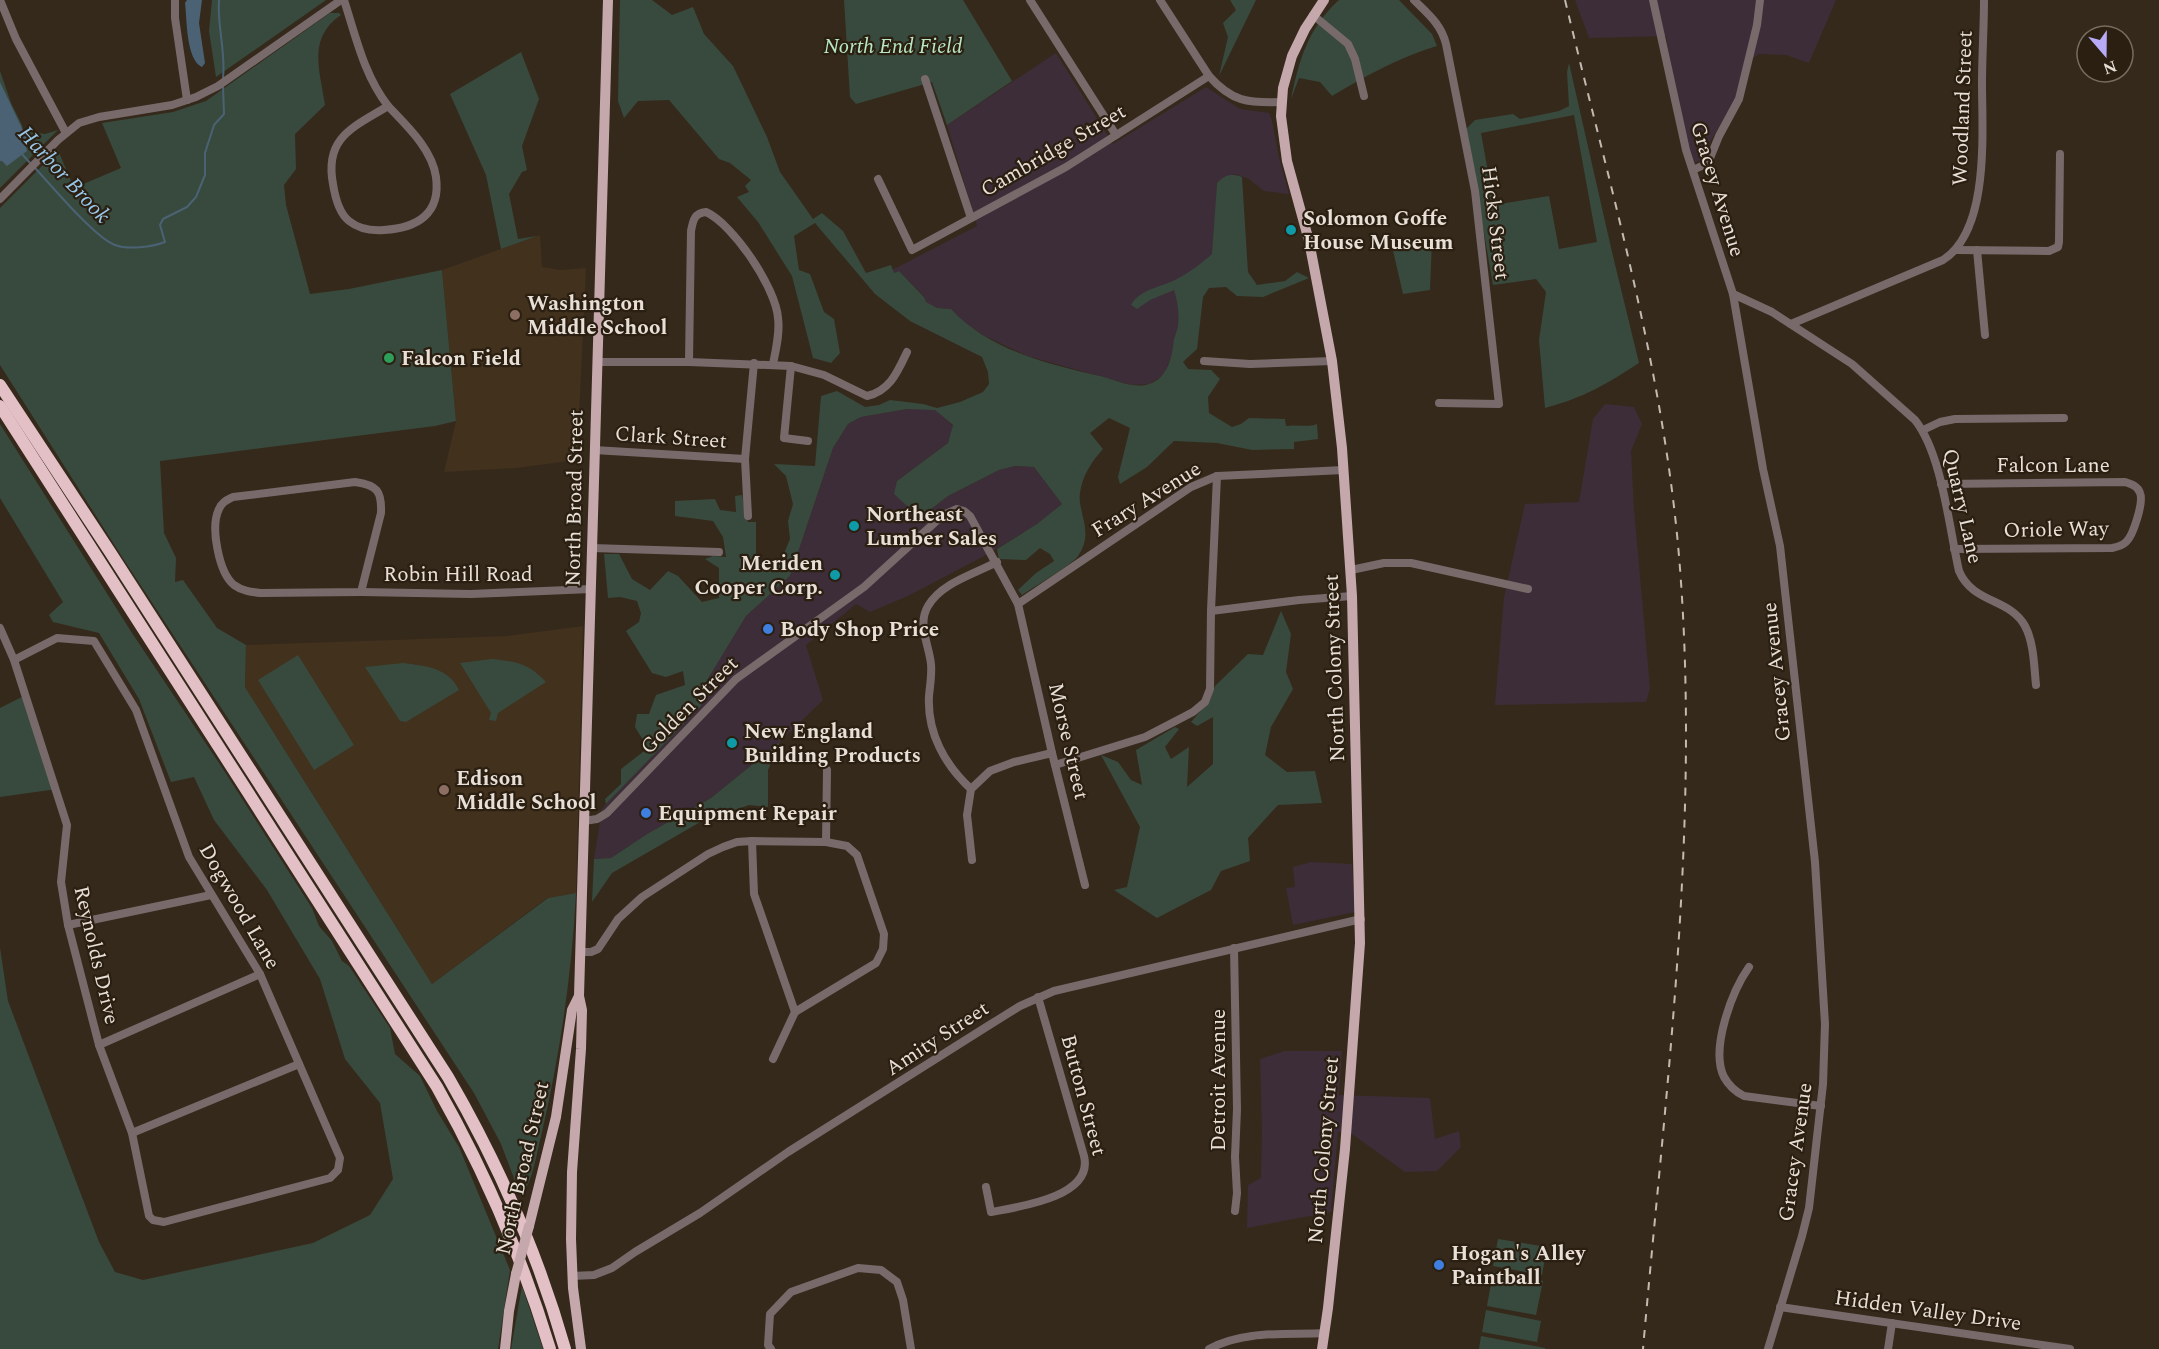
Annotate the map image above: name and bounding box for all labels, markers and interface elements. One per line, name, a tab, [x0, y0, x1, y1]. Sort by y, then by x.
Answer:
north arrow	[2075, 24, 2135, 84]
street label: Woodland Street	[1944, 30, 1982, 186]
park label: North End Field	[823, 31, 963, 63]
text: N	[2100, 54, 2120, 81]
street label: Cambridge Street	[975, 96, 1132, 206]
street label: Gracey Avenue	[1681, 118, 1753, 261]
water label: Harbor Brook	[10, 119, 118, 231]
street label: Hicks Street	[1472, 164, 1518, 282]
place label: Solomon Goffe House Museum	[1303, 203, 1454, 259]
marker: Solomon Goffe House Museum	[1284, 223, 1298, 237]
place label: Washington Middle School	[527, 288, 667, 344]
marker: Washington Middle School	[508, 308, 522, 322]
place label: Falcon Field	[401, 343, 521, 375]
marker: Falcon Field	[382, 351, 396, 365]
street label: North Broad Street	[557, 409, 593, 587]
street label: Clark Street	[614, 418, 728, 458]
street label: Quarry Lane	[1933, 446, 1991, 567]
street label: Falcon Lane	[1996, 450, 2110, 482]
street label: Frary Avenue	[1085, 453, 1208, 546]
place label: Northeast Lumber Sales	[866, 499, 997, 555]
street label: Oriole Way	[2003, 513, 2110, 547]
marker: Northeast Lumber Sales	[847, 519, 861, 533]
place label: Meriden Cooper Corp.	[694, 548, 823, 604]
street label: Robin Hill Road	[383, 559, 533, 591]
marker: Meriden Cooper Corp.	[828, 568, 842, 582]
street label: North Colony Street	[1316, 574, 1354, 762]
street label: Gracey Avenue	[1754, 601, 1800, 743]
place label: Body Shop Price	[780, 614, 939, 646]
marker: Body Shop Price	[761, 622, 775, 636]
street label: Golden Street	[633, 649, 746, 762]
street label: Morse Street	[1039, 679, 1097, 803]
place label: New England Building Products	[744, 716, 921, 772]
marker: New England Building Products	[725, 736, 739, 750]
place label: Edison Middle School	[456, 763, 596, 819]
marker: Edison Middle School	[437, 783, 451, 797]
place label: Equipment Repair	[658, 798, 837, 830]
marker: Equipment Repair	[639, 806, 653, 820]
street label: Dogwood Lane	[190, 838, 288, 975]
street label: Reynolds Drive	[65, 883, 128, 1028]
street label: Amity Street	[879, 993, 996, 1084]
street label: Detroit Avenue	[1203, 1009, 1235, 1151]
street label: Button Street	[1051, 1031, 1115, 1159]
street label: North Colony Street	[1300, 1055, 1348, 1245]
street label: North Broad Street	[487, 1078, 559, 1258]
street label: Gracey Avenue	[1770, 1081, 1822, 1224]
place label: Hogan's Alley Paintball	[1451, 1238, 1586, 1294]
marker: Hogan's Alley Paintball	[1432, 1258, 1446, 1272]
street label: Hidden Valley Drive	[1832, 1282, 2023, 1340]

